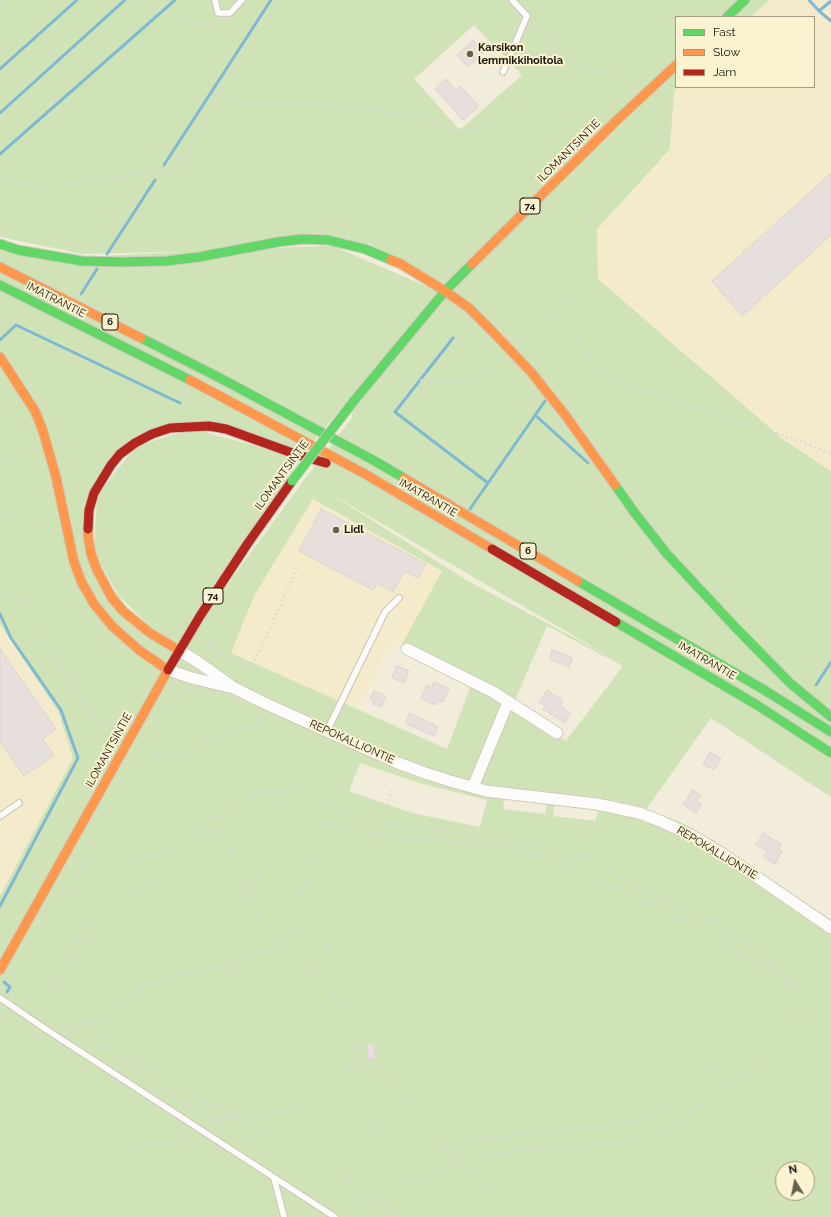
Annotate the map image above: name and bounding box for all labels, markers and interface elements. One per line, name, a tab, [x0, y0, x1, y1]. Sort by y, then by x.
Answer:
legend	[675, 16, 815, 88]
text: Fast	[713, 25, 736, 39]
place label: Karsikon lemmikkihoitola	[478, 41, 563, 67]
text: Slow	[713, 45, 740, 59]
marker: Karsikon lemmikkihoitola	[465, 49, 475, 59]
text: Jam	[713, 65, 736, 79]
street label: ILOMANTSINTIE	[535, 117, 603, 185]
road number: 74	[520, 198, 540, 214]
street label: IMATRANTIE	[24, 279, 88, 321]
road number: 6	[102, 314, 118, 330]
street label: ILOMANTSINTIE	[252, 437, 312, 513]
street label: IMATRANTIE	[397, 476, 459, 520]
place label: Lidl	[344, 523, 364, 537]
marker: Lidl	[331, 525, 341, 535]
road number: 6	[520, 543, 536, 559]
road number: 74	[203, 588, 223, 604]
street label: IMATRANTIE	[676, 639, 738, 683]
street label: ILOMANTSINTIE	[83, 710, 135, 790]
street label: REPOKALLIONTIE	[307, 717, 397, 767]
street label: REPOKALLIONTIE	[674, 824, 760, 882]
north arrow	[775, 1161, 815, 1201]
text: N	[788, 1163, 798, 1177]

